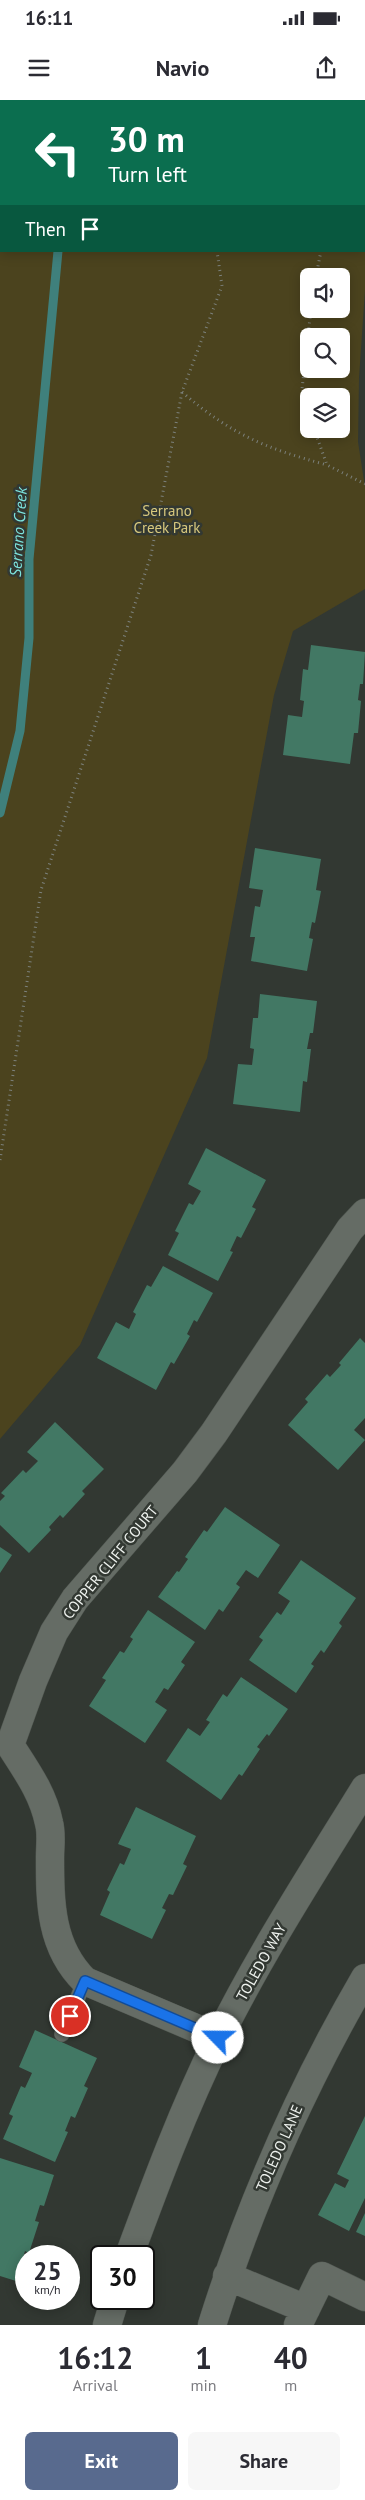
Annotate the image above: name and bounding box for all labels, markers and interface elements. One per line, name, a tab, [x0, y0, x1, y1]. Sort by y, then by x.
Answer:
text: 16:11	[25, 6, 73, 30]
icon: menu	[25, 54, 53, 82]
text: Navio	[156, 54, 209, 82]
icon: share	[312, 54, 340, 82]
text: 30 m	[108, 116, 185, 162]
icon: left	[25, 120, 90, 185]
text: Turn left	[108, 160, 187, 188]
icon: arrive	[76, 215, 104, 243]
text: Then	[25, 217, 66, 241]
map controls	[300, 268, 350, 438]
button: sound	[300, 268, 350, 318]
button: search	[300, 328, 350, 378]
button: layers	[300, 388, 350, 438]
water label: Serrano Creek	[5, 486, 31, 577]
park label: Serrano Creek Park	[134, 501, 201, 537]
street label: COPPER CLIFF COURT	[58, 1501, 162, 1623]
street label: TOLEDO WAY	[232, 1919, 290, 2004]
pin	[49, 1995, 91, 2037]
icon: arrive	[56, 2002, 84, 2030]
position arrow	[191, 2011, 243, 2063]
street label: TOLEDO LANE	[252, 2102, 306, 2194]
speed limit sign: 30	[90, 2245, 155, 2310]
text: 25	[33, 2255, 62, 2287]
text: km/h	[34, 2282, 61, 2297]
text: 16:12	[57, 2338, 133, 2377]
text: 1	[195, 2338, 212, 2377]
text: 40	[274, 2338, 308, 2377]
text: Arrival	[73, 2375, 118, 2395]
text: min	[191, 2375, 217, 2395]
text: m	[284, 2375, 297, 2395]
button: Exit	[25, 2432, 178, 2490]
button: Share	[188, 2432, 340, 2490]

